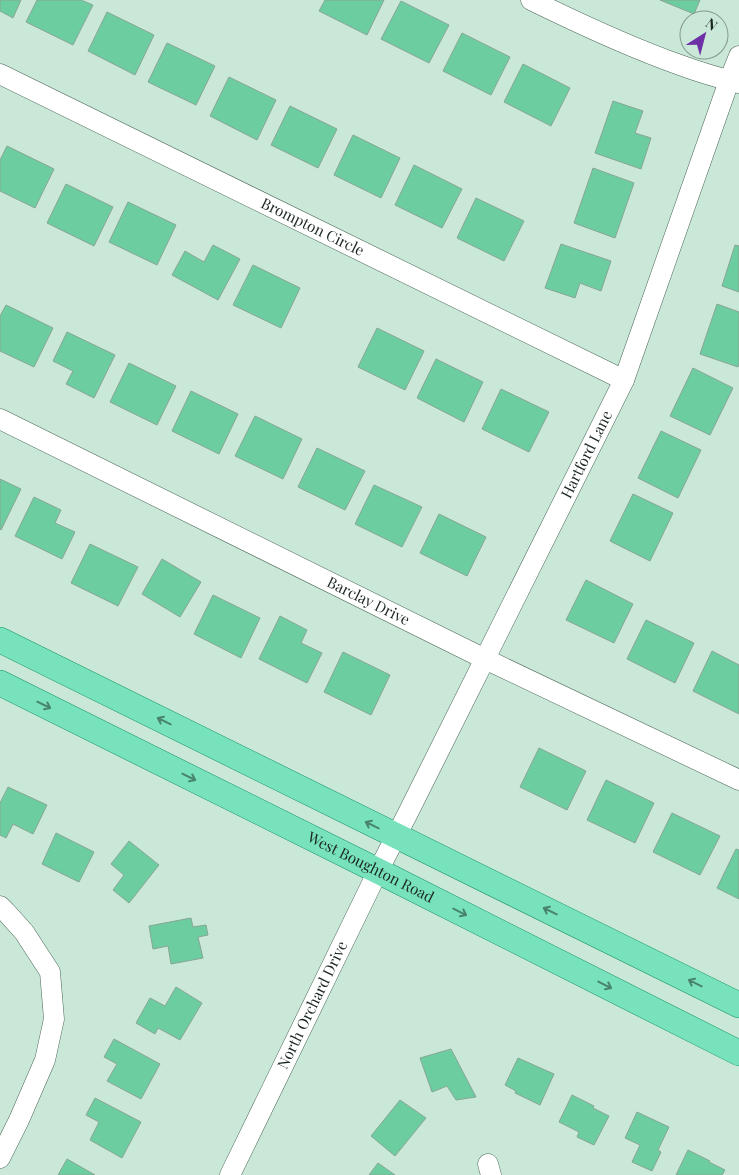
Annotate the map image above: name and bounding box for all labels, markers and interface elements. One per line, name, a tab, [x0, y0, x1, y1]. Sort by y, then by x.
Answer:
north arrow	[679, 10, 729, 60]
text: N	[702, 13, 722, 35]
street label: Brompton Circle	[258, 193, 368, 260]
street label: Hartford Lane	[556, 407, 616, 501]
street label: Barclay Drive	[324, 571, 414, 629]
one-way arrow	[36, 700, 51, 710]
one-way arrow	[157, 716, 172, 725]
one-way arrow	[181, 773, 196, 782]
one-way arrow	[365, 819, 380, 829]
street label: West Boughton Road	[303, 826, 438, 907]
one-way arrow	[543, 906, 558, 915]
one-way arrow	[452, 908, 467, 917]
street label: North Orchard Drive	[272, 937, 351, 1072]
one-way arrow	[688, 978, 703, 988]
one-way arrow	[597, 981, 612, 990]

